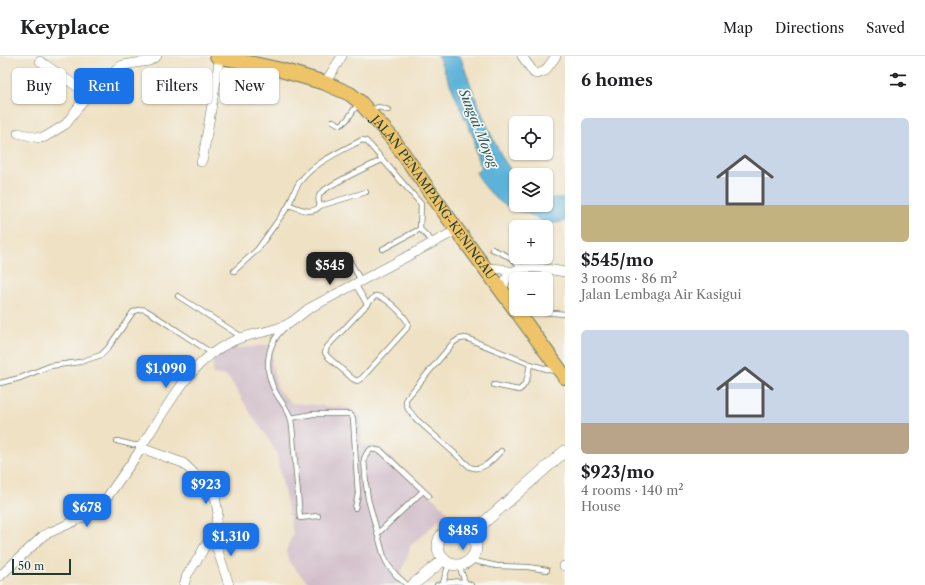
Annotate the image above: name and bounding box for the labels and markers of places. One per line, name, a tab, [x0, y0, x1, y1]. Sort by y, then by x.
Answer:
pin: $545	[306, 252, 354, 286]
pin: $1,090	[133, 355, 199, 389]
pin: $923	[182, 471, 230, 505]
pin: $678	[63, 494, 111, 528]
pin: $485	[439, 517, 487, 551]
pin: $1,310	[198, 523, 264, 557]

